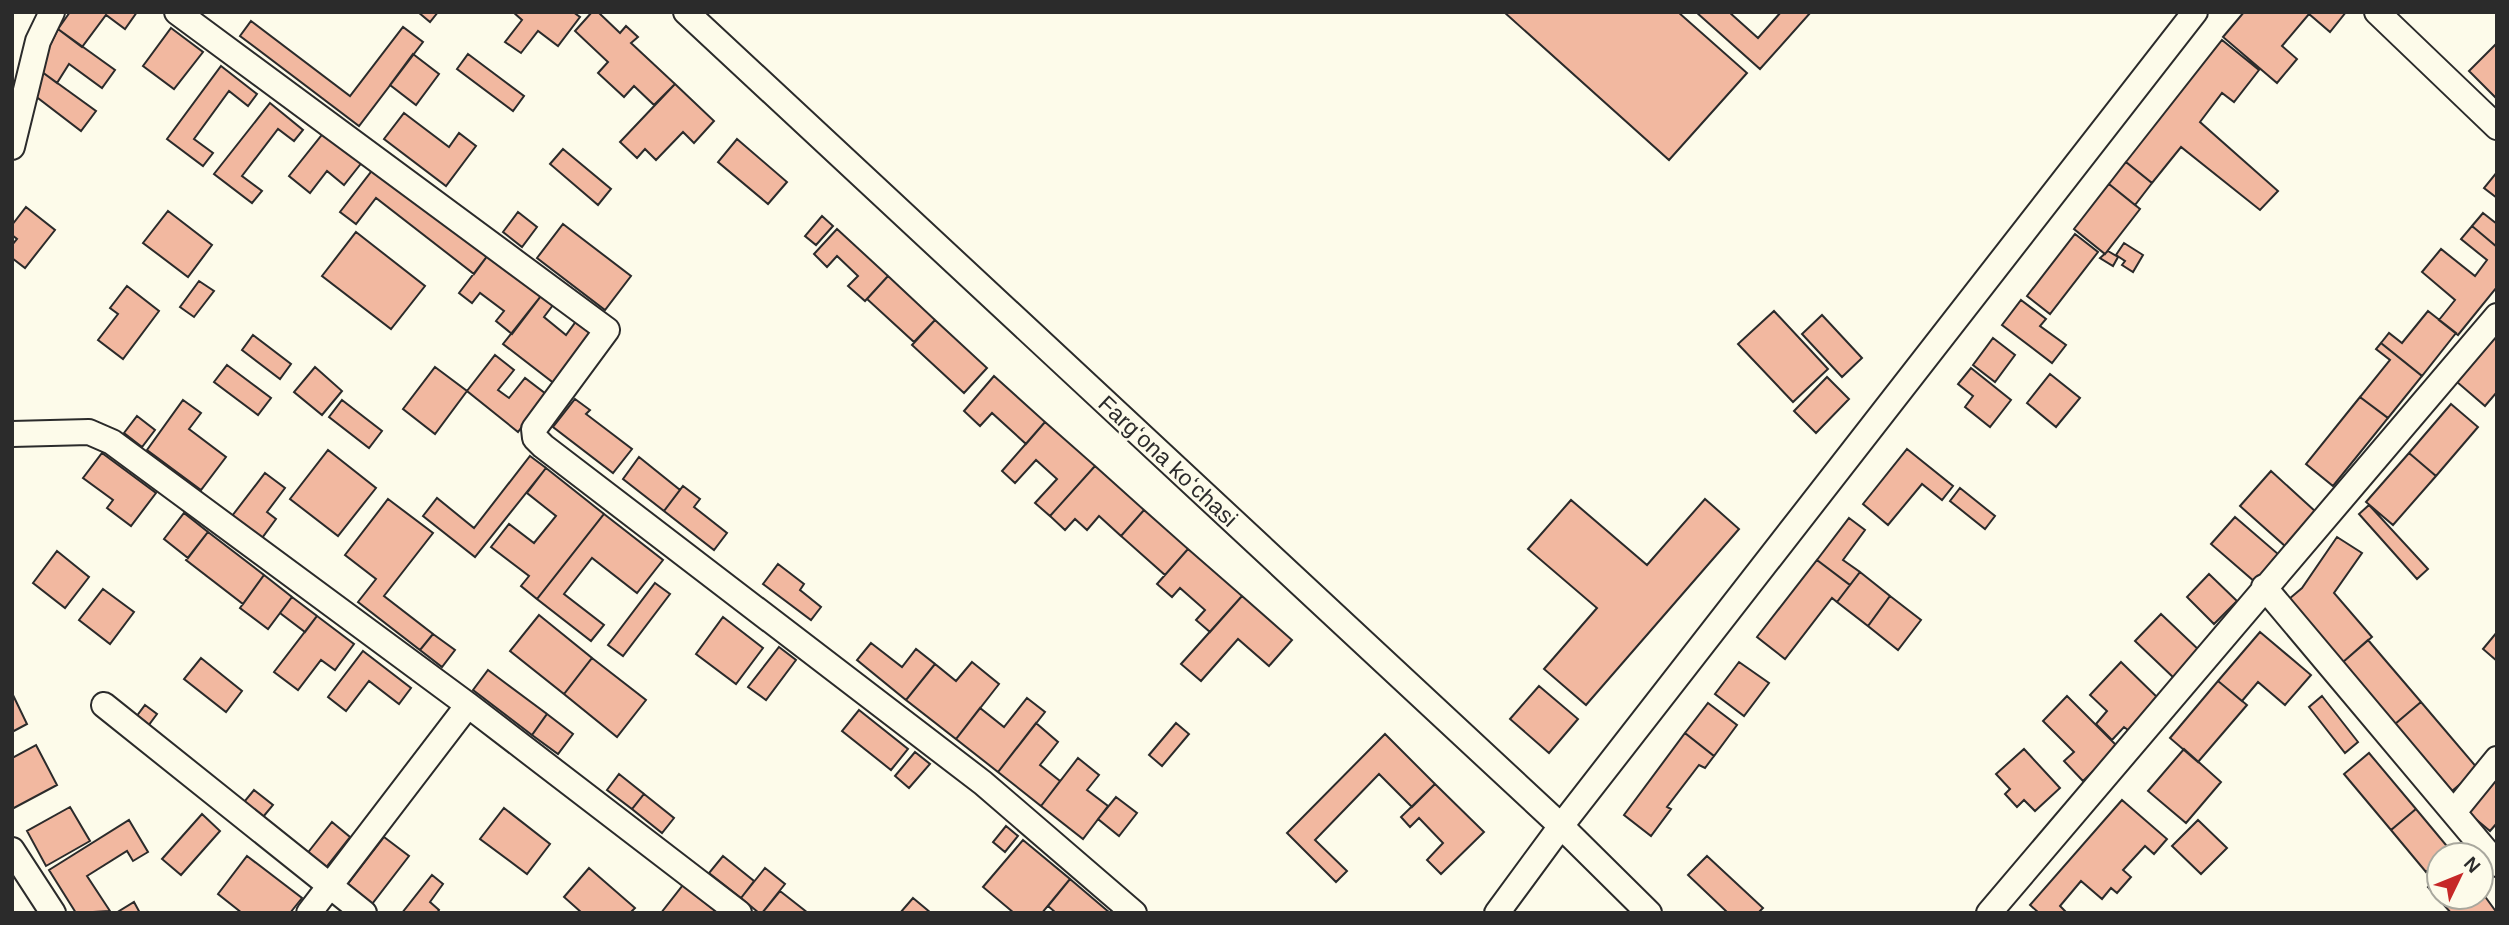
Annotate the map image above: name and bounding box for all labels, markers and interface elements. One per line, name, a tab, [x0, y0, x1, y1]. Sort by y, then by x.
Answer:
street label: Fargʻona koʻchasi	[1093, 390, 1243, 532]
north arrow	[2425, 841, 2495, 911]
text: N	[2460, 853, 2484, 877]

